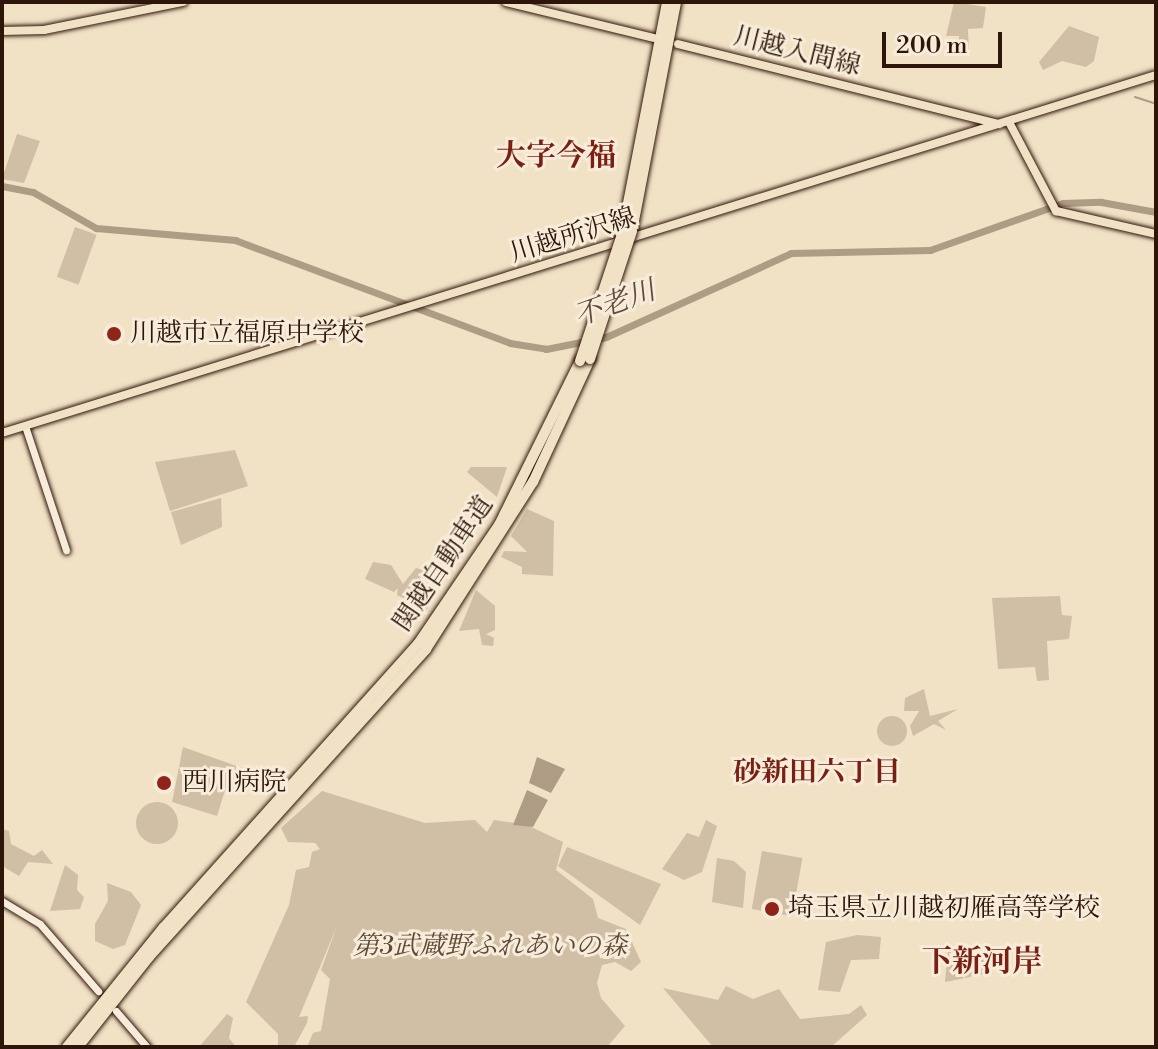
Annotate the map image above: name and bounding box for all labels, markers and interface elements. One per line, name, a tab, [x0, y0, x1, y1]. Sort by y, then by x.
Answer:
scale bar	[886, 16, 1006, 66]
street label: 川越入間線	[730, 21, 864, 83]
text: 200 m	[896, 31, 967, 61]
district label: 大字今福	[496, 138, 616, 174]
street label: 川越所沢線	[506, 202, 640, 270]
water label: 不老川	[570, 274, 660, 334]
place label: 川越市立福原中学校	[130, 318, 364, 350]
marker: 川越市立福原中学校	[105, 325, 123, 343]
street label: 関越自動車道	[387, 491, 501, 637]
district label: 砂新田六丁目	[733, 756, 901, 790]
place label: 西川病院	[182, 767, 286, 799]
marker: 西川病院	[153, 772, 175, 794]
place label: 埼玉県立川越初雁高等学校	[788, 893, 1100, 925]
marker: 埼玉県立川越初雁高等学校	[763, 900, 781, 918]
park label: 第3武蔵野ふれあいの森	[353, 931, 627, 963]
district label: 下新河岸	[922, 944, 1042, 980]

